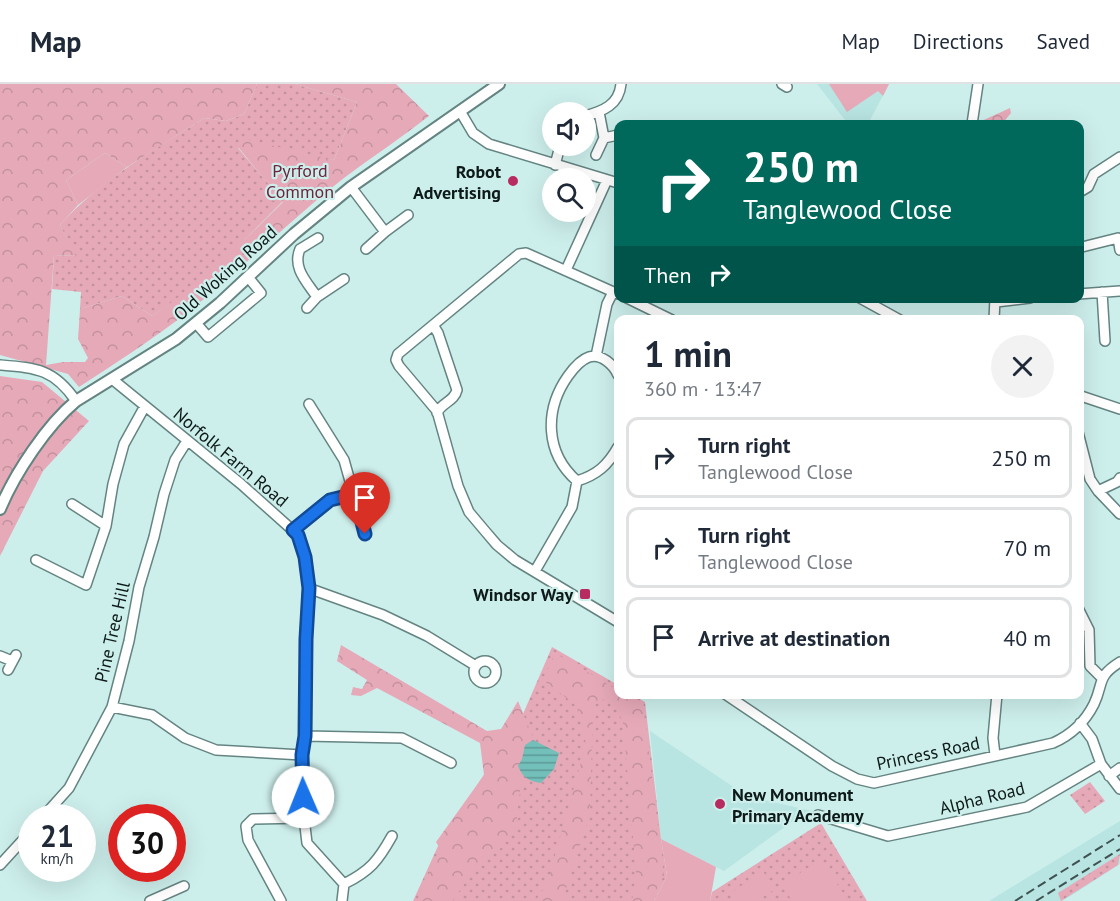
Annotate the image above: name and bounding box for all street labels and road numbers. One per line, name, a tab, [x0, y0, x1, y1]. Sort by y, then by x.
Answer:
street label: Old Woking Road	[168, 220, 282, 326]
street label: Norfolk Farm Road	[169, 402, 293, 512]
street label: Pine Tree Hill	[89, 579, 135, 685]
street label: Princess Road	[874, 731, 982, 775]
street label: Alpha Road	[937, 776, 1027, 820]

